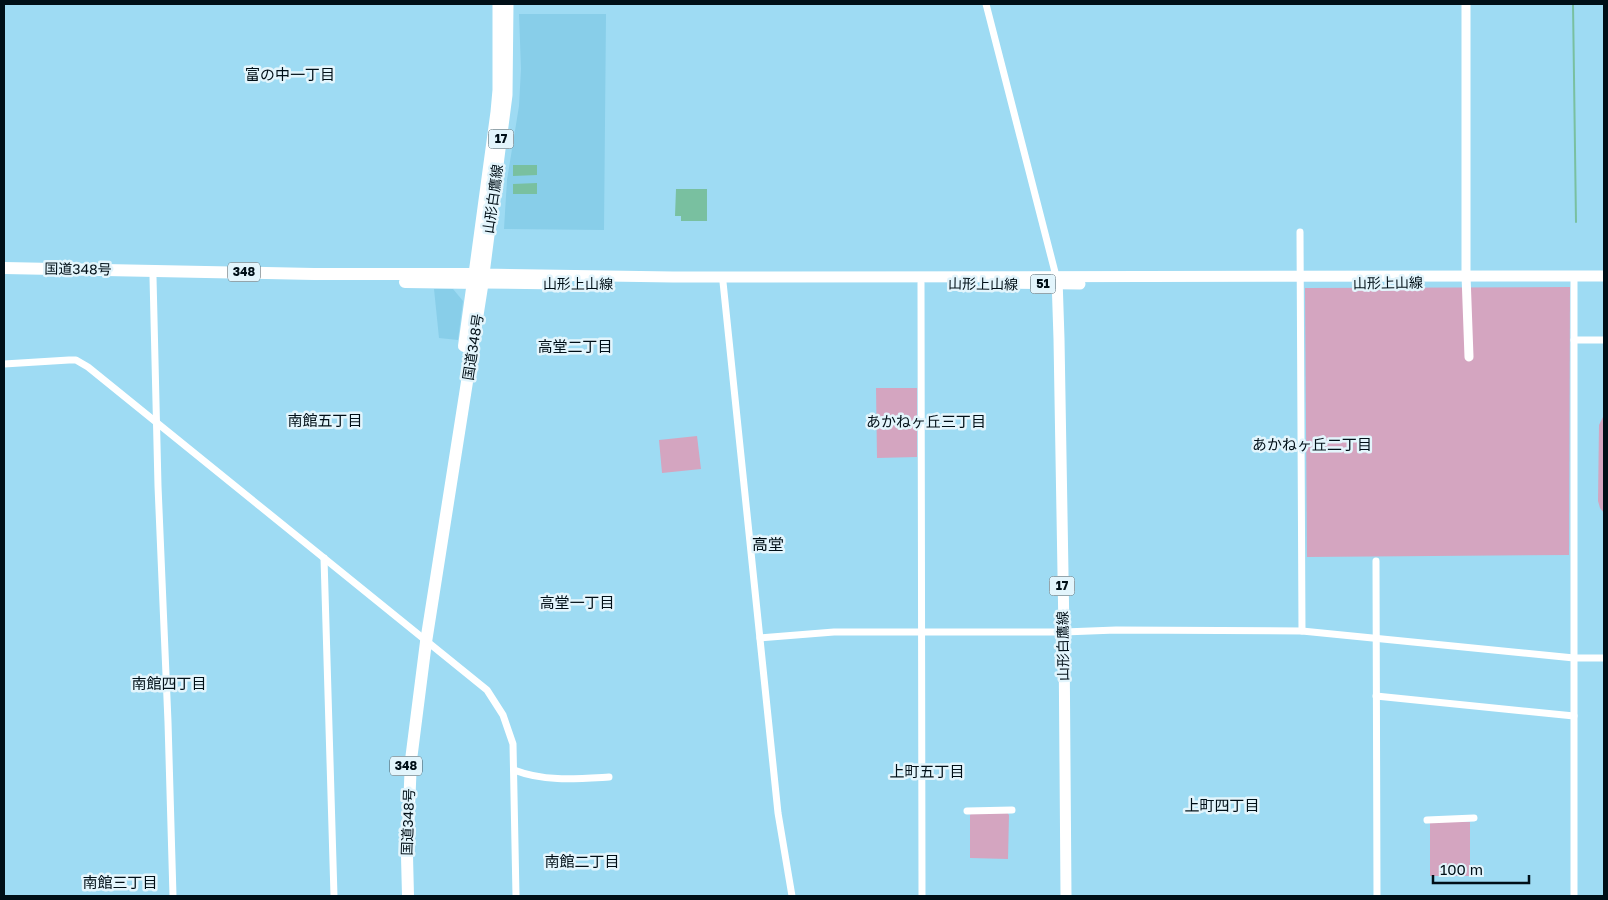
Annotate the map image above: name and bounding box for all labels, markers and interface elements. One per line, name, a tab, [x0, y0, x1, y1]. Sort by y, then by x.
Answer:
district label: 富の中一丁目	[245, 65, 335, 83]
road number: 17	[488, 130, 514, 148]
street label: 山形白鷹線	[479, 163, 506, 235]
street label: 国道348号	[44, 259, 112, 278]
road number: 348	[228, 262, 260, 282]
street label: 山形上山線	[1353, 273, 1423, 292]
street label: 山形上山線	[948, 274, 1018, 293]
road number: 51	[1030, 274, 1056, 294]
street label: 山形上山線	[543, 275, 613, 292]
street label: 国道348号	[459, 312, 486, 381]
district label: 高堂二丁目	[537, 337, 613, 355]
district label: 南館五丁目	[287, 411, 363, 429]
district label: あかねヶ丘三丁目	[866, 412, 986, 430]
district label: あかねヶ丘二丁目	[1252, 435, 1372, 453]
district label: 高堂	[752, 534, 784, 554]
road number: 17	[1050, 576, 1074, 596]
district label: 高堂一丁目	[539, 593, 615, 611]
street label: 山形白鷹線	[1053, 611, 1072, 681]
district label: 南館四丁目	[131, 674, 207, 692]
road number: 348	[390, 756, 422, 776]
district label: 上町五丁目	[889, 762, 965, 780]
street label: 国道348号	[398, 788, 417, 856]
district label: 上町四丁目	[1184, 796, 1260, 814]
district label: 南館二丁目	[544, 852, 620, 870]
scale bar	[1433, 852, 1529, 884]
text: 100 m	[1440, 860, 1483, 878]
district label: 南館三丁目	[82, 873, 158, 891]

